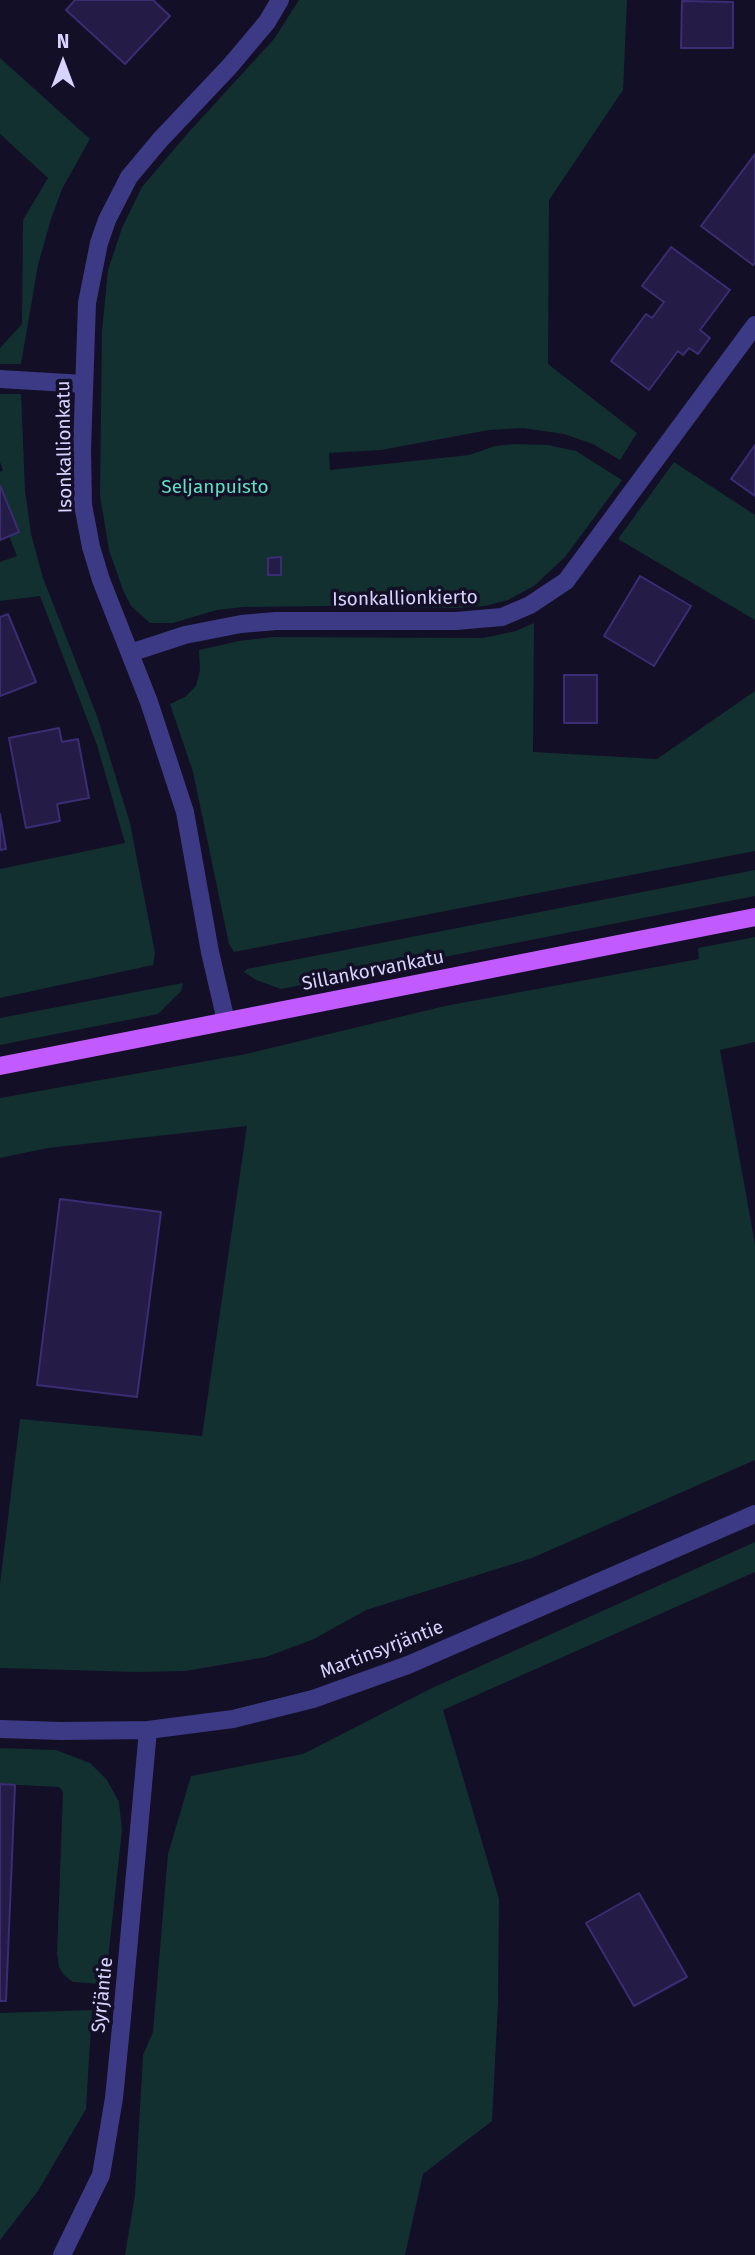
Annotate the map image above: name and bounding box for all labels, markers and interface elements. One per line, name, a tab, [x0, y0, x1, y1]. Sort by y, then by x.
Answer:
north arrow	[28, 28, 98, 98]
text: N	[57, 30, 69, 53]
street label: Isonkallionkatu	[52, 380, 78, 514]
park label: Seljanpuisto	[161, 477, 269, 499]
street label: Isonkallionkierto	[332, 586, 478, 612]
street label: Sillankorvankatu	[300, 946, 446, 996]
street label: Martinsyrjäntie	[317, 1616, 447, 1684]
street label: Syrjäntie	[88, 1956, 118, 2034]

